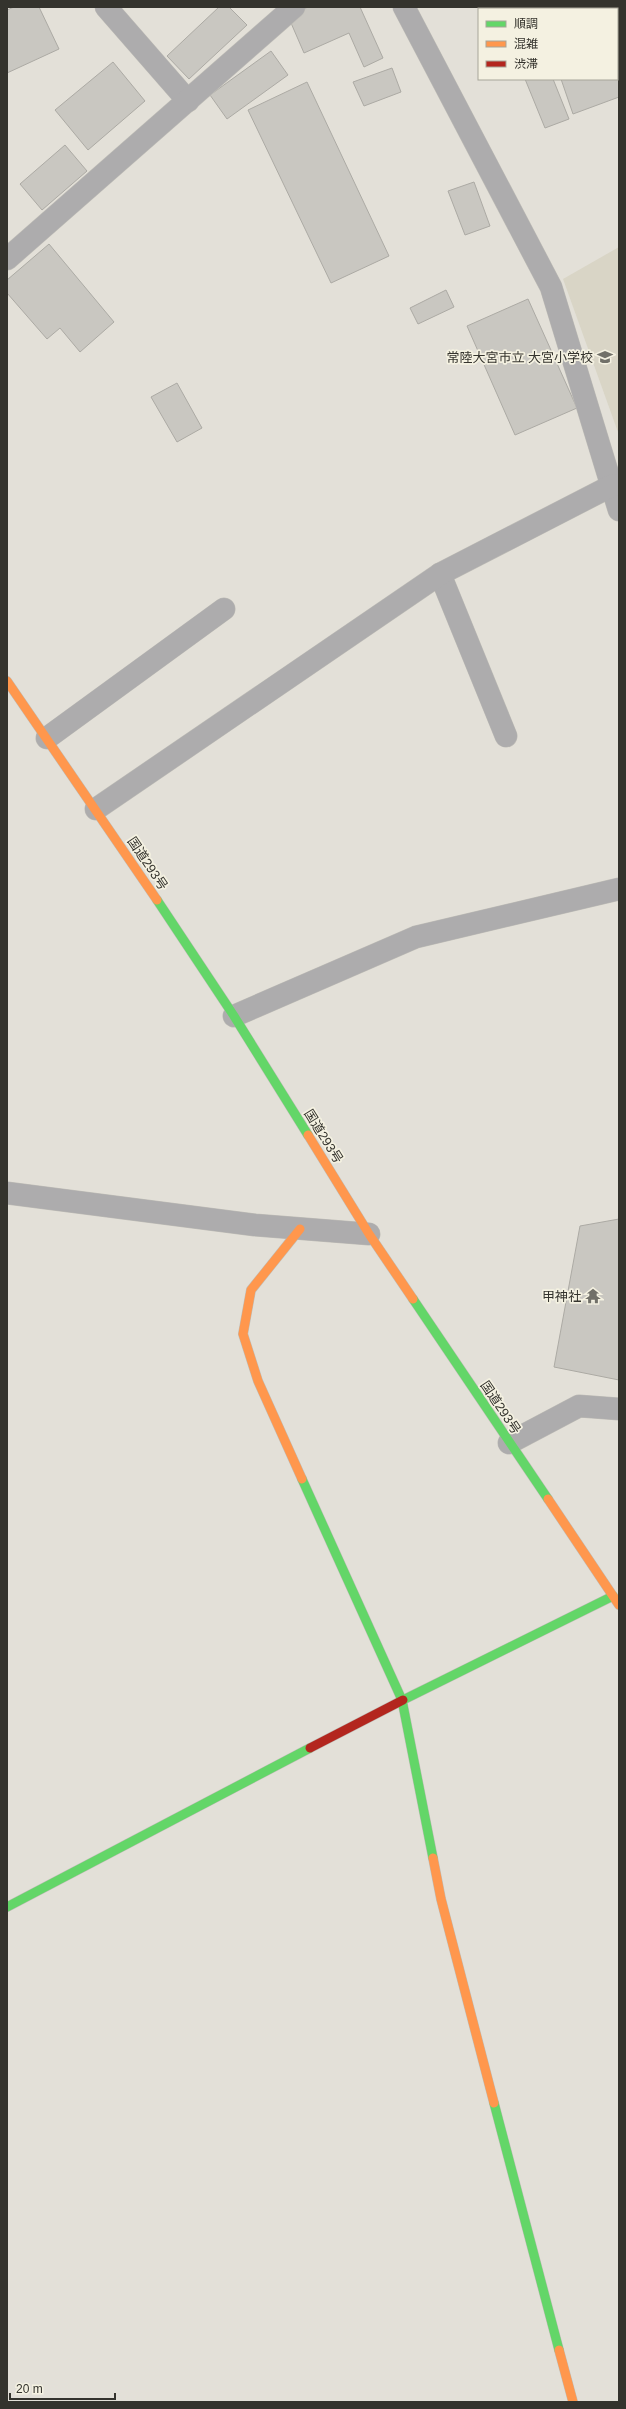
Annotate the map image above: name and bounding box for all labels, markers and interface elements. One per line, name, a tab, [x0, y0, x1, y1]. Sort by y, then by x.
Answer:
legend	[478, 8, 618, 80]
text: 順調	[514, 17, 538, 31]
text: 混雑	[514, 37, 538, 51]
text: 渋滞	[514, 57, 538, 71]
school or university icon: 常陸大宮市立 大宮小学校	[596, 348, 614, 366]
place label: 常陸大宮市立 大宮小学校	[446, 350, 593, 365]
street label: 国道293号	[124, 834, 171, 893]
street label: 国道293号	[301, 1107, 346, 1166]
temple icon: 甲神社	[584, 1287, 602, 1305]
place label: 甲神社	[542, 1289, 581, 1304]
street label: 国道293号	[477, 1378, 524, 1437]
scale bar	[10, 2375, 115, 2401]
text: 20 m	[16, 2382, 43, 2396]

